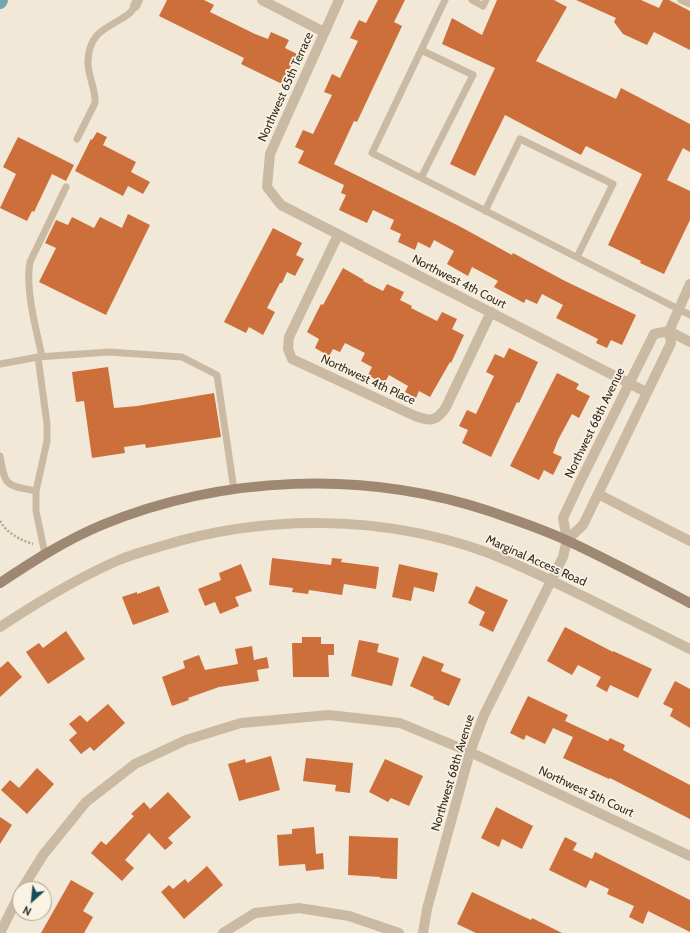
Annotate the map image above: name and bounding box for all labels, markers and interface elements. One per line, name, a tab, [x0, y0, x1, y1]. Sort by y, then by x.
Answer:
street label: Northwest 65th Terrace	[255, 30, 317, 144]
street label: Northwest 4th Court	[410, 252, 508, 312]
street label: Northwest 4th Place	[318, 352, 418, 408]
street label: Northwest 68th Avenue	[562, 365, 628, 481]
street label: Marginal Access Road	[483, 532, 589, 590]
street label: Northwest 68th Avenue	[428, 713, 478, 833]
street label: Northwest 5th Court	[536, 764, 636, 820]
north arrow	[12, 881, 52, 921]
text: N	[20, 903, 34, 919]

